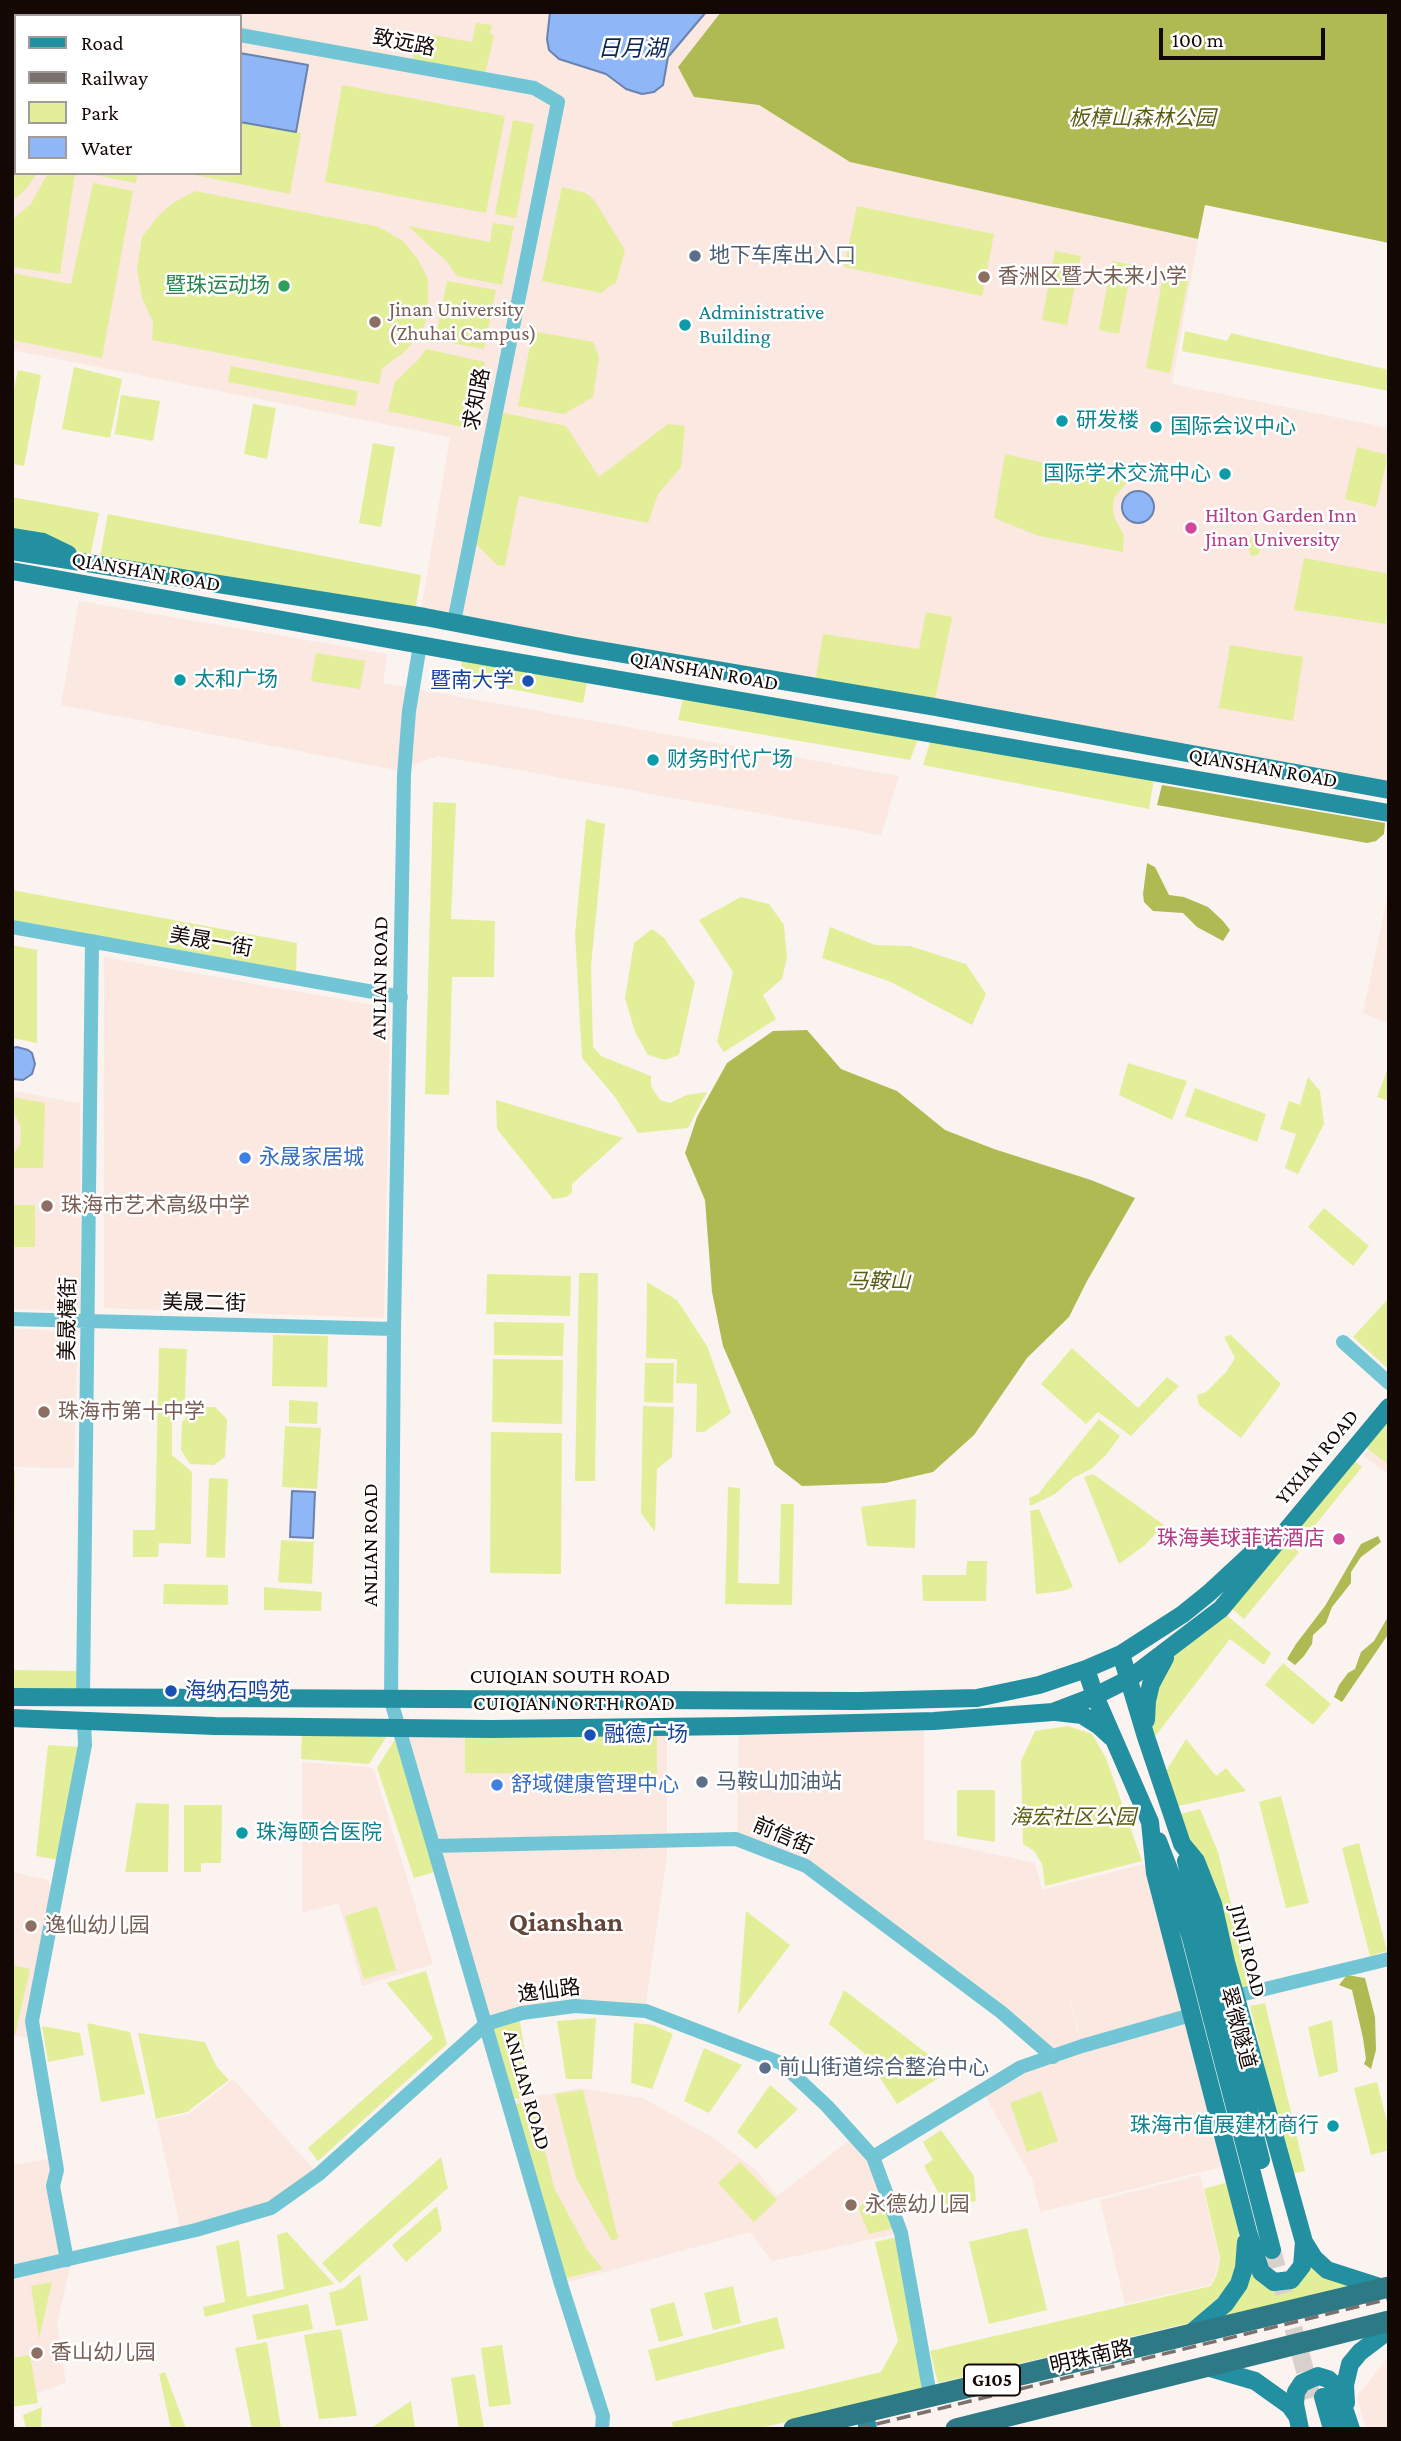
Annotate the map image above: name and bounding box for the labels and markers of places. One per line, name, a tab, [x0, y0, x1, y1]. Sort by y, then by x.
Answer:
place label: 地下车库出入口	[709, 243, 856, 269]
marker: 地下车库出入口	[687, 248, 703, 264]
place label: 香洲区暨大未来小学	[998, 264, 1187, 290]
marker: 香洲区暨大未来小学	[976, 269, 992, 285]
place label: 暨珠运动场	[165, 273, 270, 299]
marker: 暨珠运动场	[276, 278, 292, 294]
place label: Jinan University (Zhuhai Campus)	[389, 297, 537, 347]
place label: Administrative Building	[699, 300, 824, 350]
marker: Jinan University (Zhuhai Campus)	[367, 314, 383, 330]
marker: Administrative Building	[677, 317, 693, 333]
place label: 研发楼	[1076, 408, 1139, 434]
marker: 研发楼	[1054, 413, 1070, 429]
place label: 国际会议中心	[1170, 414, 1296, 440]
marker: 国际会议中心	[1148, 419, 1164, 435]
place label: 国际学术交流中心	[1043, 461, 1211, 487]
marker: 国际学术交流中心	[1217, 466, 1233, 482]
place label: Hilton Garden Inn Jinan University	[1205, 503, 1357, 553]
marker: Hilton Garden Inn Jinan University	[1183, 520, 1199, 536]
place label: 太和广场	[194, 667, 278, 693]
place label: 暨南大学	[430, 668, 514, 694]
marker: 太和广场	[172, 672, 188, 688]
marker: 暨南大学	[520, 673, 536, 689]
place label: 财务时代广场	[667, 747, 793, 773]
marker: 财务时代广场	[645, 752, 661, 768]
place label: 永晟家居城	[259, 1145, 364, 1171]
marker: 永晟家居城	[237, 1150, 253, 1166]
place label: 珠海市艺术高级中学	[61, 1193, 250, 1219]
marker: 珠海市艺术高级中学	[39, 1198, 55, 1214]
place label: 珠海市第十中学	[58, 1399, 205, 1425]
marker: 珠海市第十中学	[36, 1404, 52, 1420]
place label: 珠海美球菲诺酒店	[1157, 1526, 1325, 1552]
marker: 珠海美球菲诺酒店	[1331, 1531, 1347, 1547]
place label: 海纳石鸣苑	[185, 1678, 290, 1704]
marker: 海纳石鸣苑	[163, 1683, 179, 1699]
place label: 融德广场	[604, 1722, 688, 1748]
marker: 融德广场	[582, 1727, 598, 1743]
place label: 马鞍山加油站	[716, 1769, 842, 1795]
place label: 舒域健康管理中心	[511, 1772, 679, 1798]
marker: 马鞍山加油站	[694, 1774, 710, 1790]
marker: 舒域健康管理中心	[489, 1777, 505, 1793]
place label: 珠海颐合医院	[256, 1820, 382, 1846]
marker: 珠海颐合医院	[234, 1825, 250, 1841]
place label: 逸仙幼儿园	[45, 1913, 150, 1939]
marker: 逸仙幼儿园	[23, 1918, 39, 1934]
place label: 前山街道综合整治中心	[779, 2055, 989, 2081]
marker: 前山街道综合整治中心	[757, 2060, 773, 2076]
place label: 珠海市值展建材商行	[1130, 2113, 1319, 2139]
marker: 珠海市值展建材商行	[1325, 2118, 1341, 2134]
place label: 永德幼儿园	[865, 2192, 970, 2218]
marker: 永德幼儿园	[843, 2197, 859, 2213]
place label: 香山幼儿园	[51, 2340, 156, 2366]
marker: 香山幼儿园	[29, 2345, 45, 2361]

